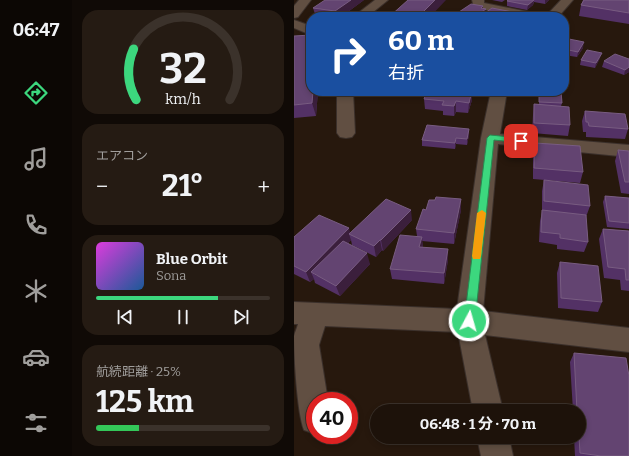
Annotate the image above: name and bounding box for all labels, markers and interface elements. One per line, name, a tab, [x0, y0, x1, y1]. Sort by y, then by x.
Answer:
text: 06:47	[13, 19, 59, 41]
text: 60 m	[388, 24, 454, 57]
icon: right	[322, 28, 374, 80]
text: 32	[159, 44, 207, 94]
text: 右折	[388, 62, 424, 84]
icon: directions	[22, 79, 50, 107]
text: km/h	[165, 91, 201, 108]
pin	[504, 124, 538, 158]
icon: arrive	[510, 130, 532, 152]
icon: music	[22, 145, 50, 173]
text: エアコン	[96, 148, 148, 163]
text: 21°	[162, 168, 204, 204]
text: −	[96, 173, 108, 200]
text: +	[257, 173, 270, 200]
icon: phone	[22, 211, 50, 239]
text: Blue Orbit	[156, 250, 228, 268]
text: Sona	[156, 268, 186, 283]
icon: climate	[22, 277, 50, 305]
position arrow	[448, 300, 490, 342]
icon: previous	[114, 306, 136, 328]
icon: pause	[172, 306, 194, 328]
icon: next	[230, 306, 252, 328]
icon: car	[22, 343, 50, 371]
text: 航続距離 · 25%	[96, 364, 181, 379]
text: 125 km	[96, 384, 194, 420]
speed limit sign: 40	[306, 392, 358, 444]
icon: filters	[22, 409, 50, 437]
text: 06:48 · 1 分 · 70 m	[420, 415, 536, 433]

